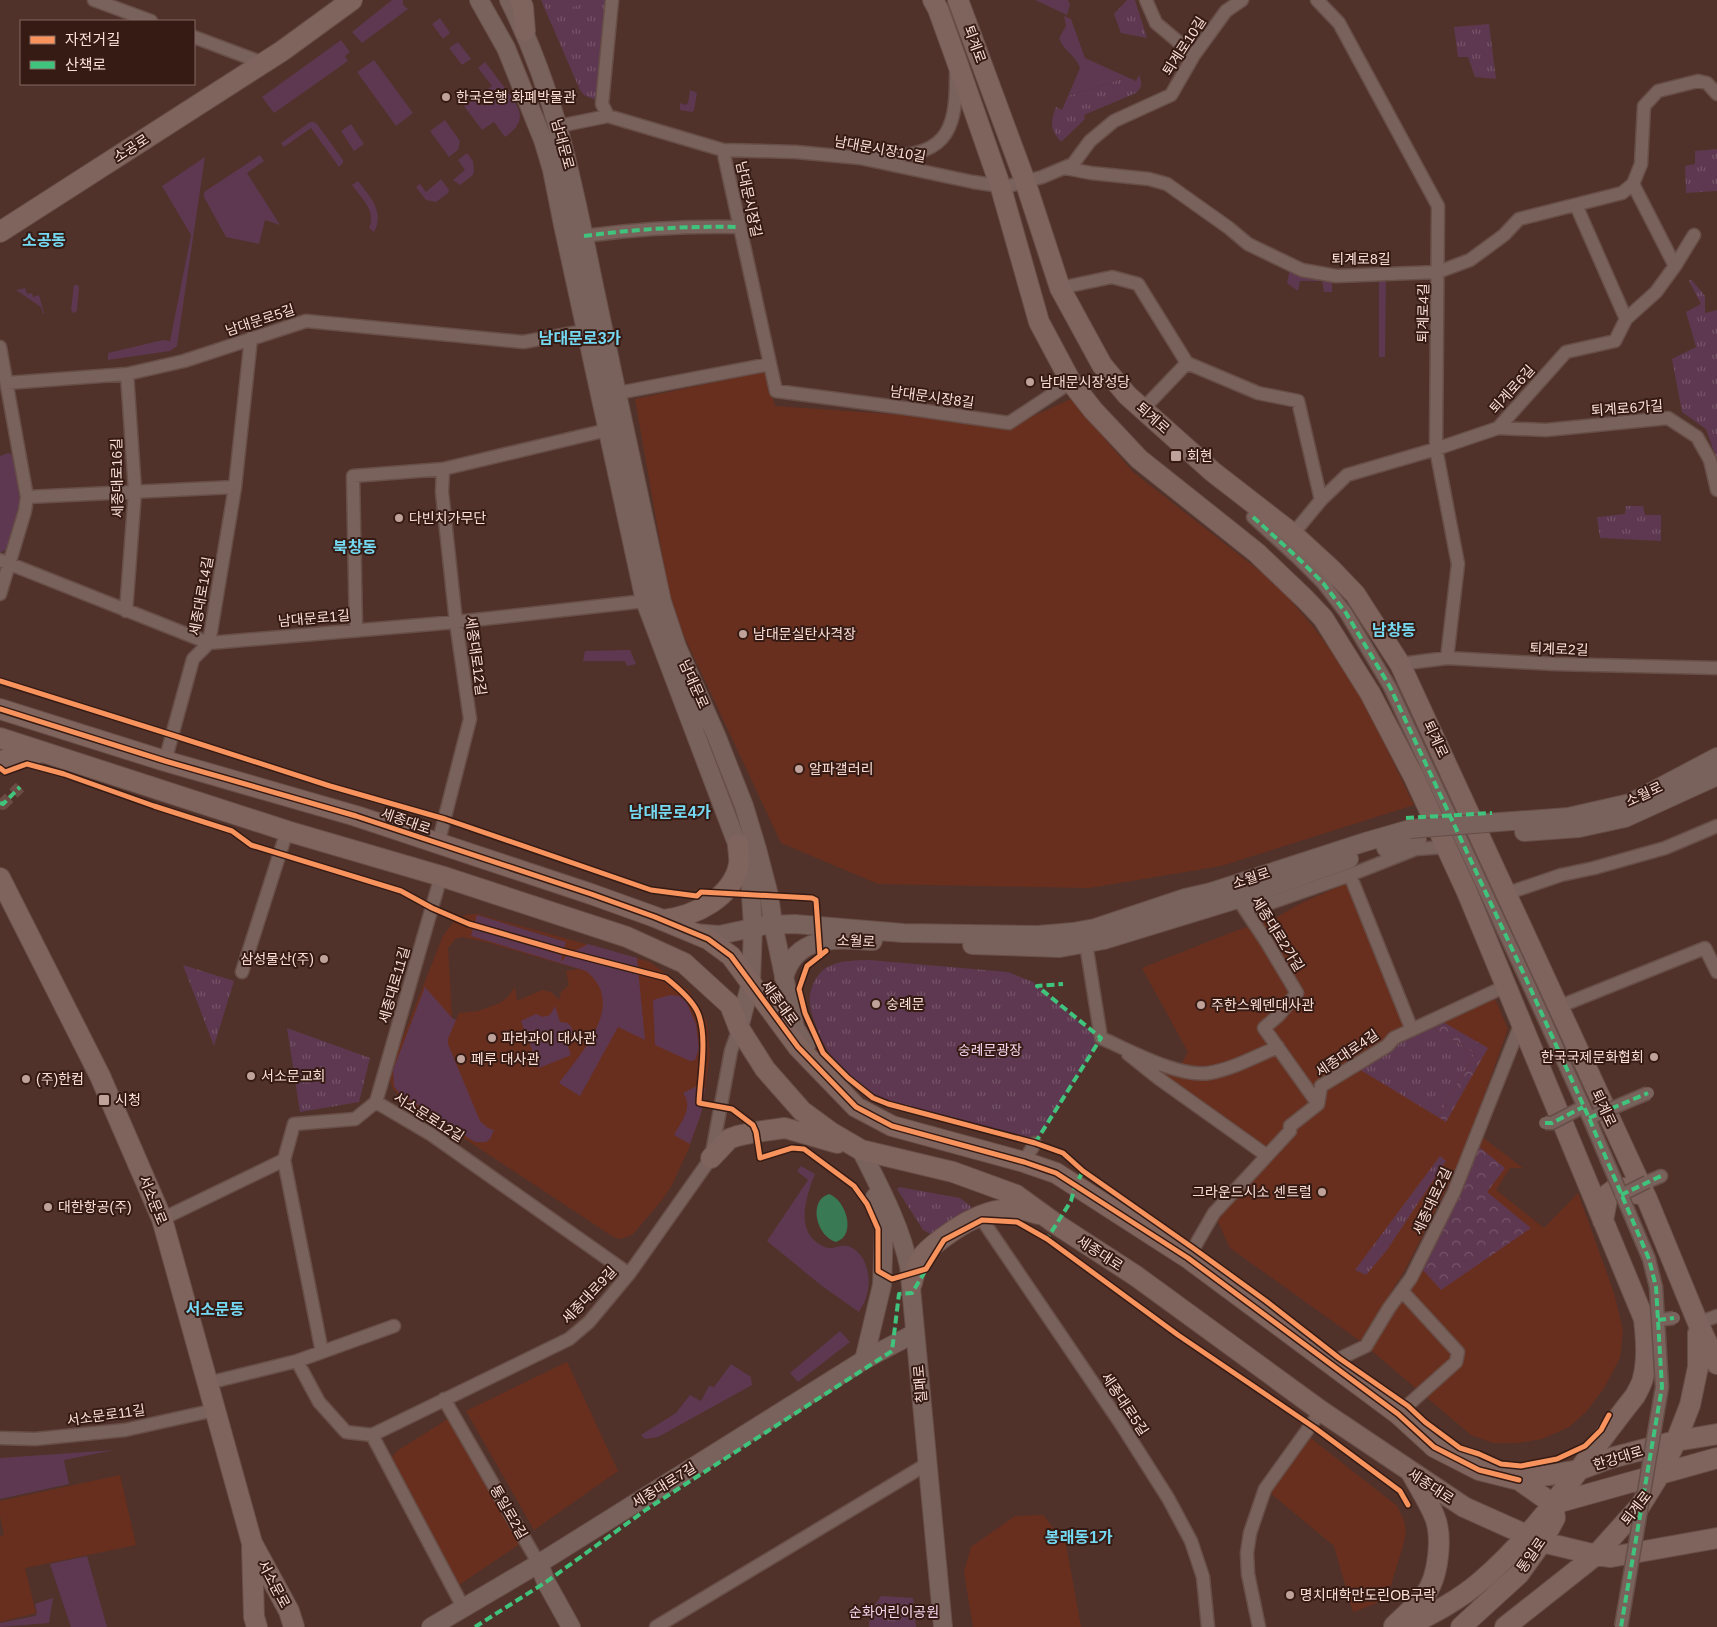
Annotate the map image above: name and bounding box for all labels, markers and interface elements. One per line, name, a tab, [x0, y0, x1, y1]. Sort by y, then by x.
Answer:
street label: 퇴계로10길	[1159, 14, 1209, 78]
legend	[20, 20, 195, 85]
street label: 퇴계로	[961, 23, 989, 65]
text: 자전거길	[65, 31, 120, 48]
text: 산책로	[65, 56, 106, 73]
place label: 한국은행 화폐박물관	[456, 89, 576, 105]
marker: 한국은행 화폐박물관	[440, 91, 452, 103]
street label: 남대문로	[549, 117, 577, 171]
street label: 소공로	[110, 131, 152, 165]
street label: 남대문시장10길	[833, 133, 927, 165]
street label: 남대문시장길	[733, 160, 765, 238]
district label: 소공동	[22, 232, 66, 249]
street label: 퇴계로8길	[1331, 251, 1391, 267]
street label: 퇴계로4길	[1414, 283, 1432, 343]
street label: 남대문로5길	[223, 301, 297, 339]
district label: 남대문로3가	[539, 330, 622, 347]
street label: 퇴계로6길	[1486, 362, 1538, 416]
place label: 남대문시장성당	[1040, 374, 1130, 390]
marker: 남대문시장성당	[1024, 376, 1036, 388]
street label: 남대문시장8길	[889, 383, 975, 411]
street label: 퇴계로6가길	[1590, 398, 1664, 418]
street label: 퇴계로	[1133, 399, 1173, 437]
street label: 세종대로16길	[108, 438, 126, 518]
place label: 회현	[1187, 448, 1213, 464]
marker: 회현	[1169, 449, 1183, 463]
place label: 다빈치가무단	[409, 510, 486, 526]
marker: 다빈치가무단	[393, 512, 405, 524]
district label: 북창동	[333, 539, 377, 556]
street label: 세종대로14길	[186, 555, 216, 637]
street label: 남대문로1길	[277, 607, 351, 629]
street label: 세종대로12길	[463, 615, 489, 697]
district label: 남창동	[1372, 622, 1416, 639]
place label: 남대문실탄사격장	[753, 626, 856, 642]
marker: 남대문실탄사격장	[737, 628, 749, 640]
street label: 퇴계로2길	[1529, 640, 1589, 658]
street label: 남대문로	[676, 657, 712, 711]
street label: 퇴계로	[1421, 718, 1451, 760]
place label: 알파갤러리	[809, 761, 873, 777]
marker: 알파갤러리	[793, 763, 805, 775]
street label: 소월로	[1623, 779, 1665, 809]
district label: 남대문로4가	[629, 804, 712, 821]
street label: 세종대로	[379, 805, 433, 837]
street label: 소월로	[1230, 864, 1272, 892]
street label: 세종대로2가길	[1249, 894, 1307, 974]
street label: 소월로	[836, 932, 876, 950]
street label: 세종대로11길	[375, 945, 413, 1025]
place label: 삼성물산(주)	[240, 951, 314, 967]
marker: 삼성물산(주)	[318, 953, 330, 965]
street label: 세종대로	[758, 977, 802, 1029]
place label: 숭례문	[886, 996, 925, 1012]
place label: 주한스웨덴대사관	[1211, 997, 1314, 1013]
marker: 숭례문	[870, 998, 882, 1010]
marker: 주한스웨덴대사관	[1195, 999, 1207, 1011]
street label: 세종대로4길	[1313, 1026, 1381, 1080]
place label: 파라과이 대사관	[502, 1030, 596, 1046]
marker: 파라과이 대사관	[486, 1032, 498, 1044]
park label: 숭례문광장	[958, 1042, 1022, 1058]
place label: 한국국제문화협회	[1541, 1049, 1644, 1065]
place label: 페루 대사관	[471, 1051, 539, 1067]
marker: 한국국제문화협회	[1648, 1051, 1660, 1063]
marker: 페루 대사관	[455, 1053, 467, 1065]
place label: 서소문교회	[261, 1068, 325, 1084]
marker: 서소문교회	[245, 1070, 257, 1082]
place label: (주)한컴	[36, 1071, 84, 1087]
marker: (주)한컴	[20, 1073, 32, 1085]
street label: 퇴계로	[1589, 1087, 1619, 1129]
street label: 서소문로12길	[391, 1089, 467, 1145]
place label: 시청	[115, 1092, 141, 1108]
marker: 시청	[97, 1093, 111, 1107]
street label: 세종대로2길	[1409, 1165, 1455, 1237]
street label: 서소문로	[136, 1173, 170, 1227]
place label: 그라운드시소 센트럴	[1192, 1184, 1312, 1200]
marker: 그라운드시소 센트럴	[1316, 1186, 1328, 1198]
place label: 대한항공(주)	[58, 1199, 132, 1215]
marker: 대한항공(주)	[42, 1201, 54, 1213]
street label: 세종대로	[1074, 1232, 1126, 1274]
street label: 세종대로9길	[559, 1263, 619, 1327]
district label: 서소문동	[186, 1301, 244, 1318]
street label: 칠패로	[910, 1364, 930, 1404]
street label: 세종대로5길	[1098, 1370, 1152, 1438]
street label: 서소문로11길	[66, 1402, 146, 1428]
street label: 한강대로	[1591, 1443, 1645, 1473]
street label: 세종대로7길	[629, 1459, 699, 1511]
street label: 세종대로	[1405, 1465, 1457, 1507]
street label: 통일로2길	[487, 1482, 531, 1542]
street label: 퇴계로	[1618, 1488, 1654, 1528]
district label: 봉래동1가	[1045, 1529, 1113, 1546]
street label: 통일로	[1513, 1534, 1549, 1575]
street label: 서소문로	[255, 1557, 293, 1611]
place label: 명치대학만도린OB구락	[1300, 1587, 1436, 1603]
marker: 명치대학만도린OB구락	[1284, 1589, 1296, 1601]
park label: 순화어린이공원	[849, 1604, 939, 1620]

